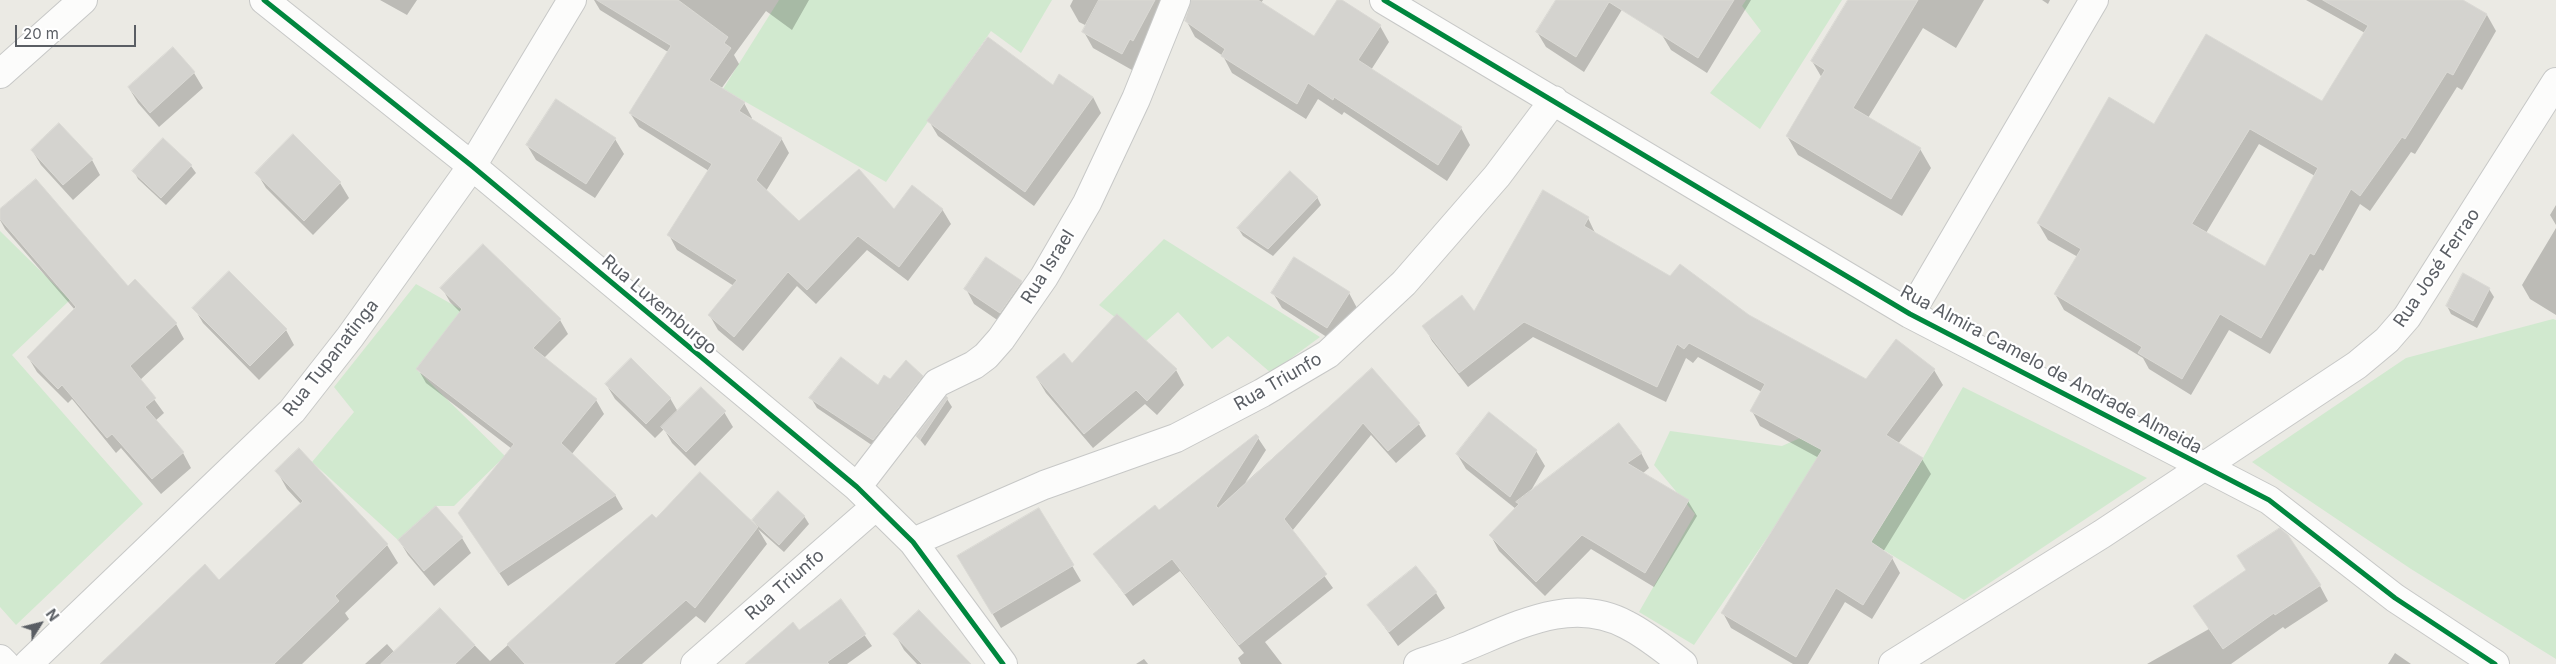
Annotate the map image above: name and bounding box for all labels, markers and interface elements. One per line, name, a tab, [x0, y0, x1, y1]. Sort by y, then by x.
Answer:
scale bar	[18, 15, 139, 47]
text: 20 m	[23, 24, 59, 43]
street label: Rua José Ferrao	[2389, 204, 2485, 332]
street label: Rua Israel	[1017, 226, 1079, 308]
street label: Rua Luxemburgo	[597, 250, 721, 360]
street label: Rua Almira Camelo de Andrade Almeida	[1896, 281, 2206, 459]
street label: Rua Tupanatinga	[279, 295, 383, 421]
street label: Rua Triunfo	[1230, 348, 1326, 416]
street label: Rua Triunfo	[741, 545, 829, 625]
north arrow	[15, 599, 65, 649]
text: N	[43, 606, 63, 624]

